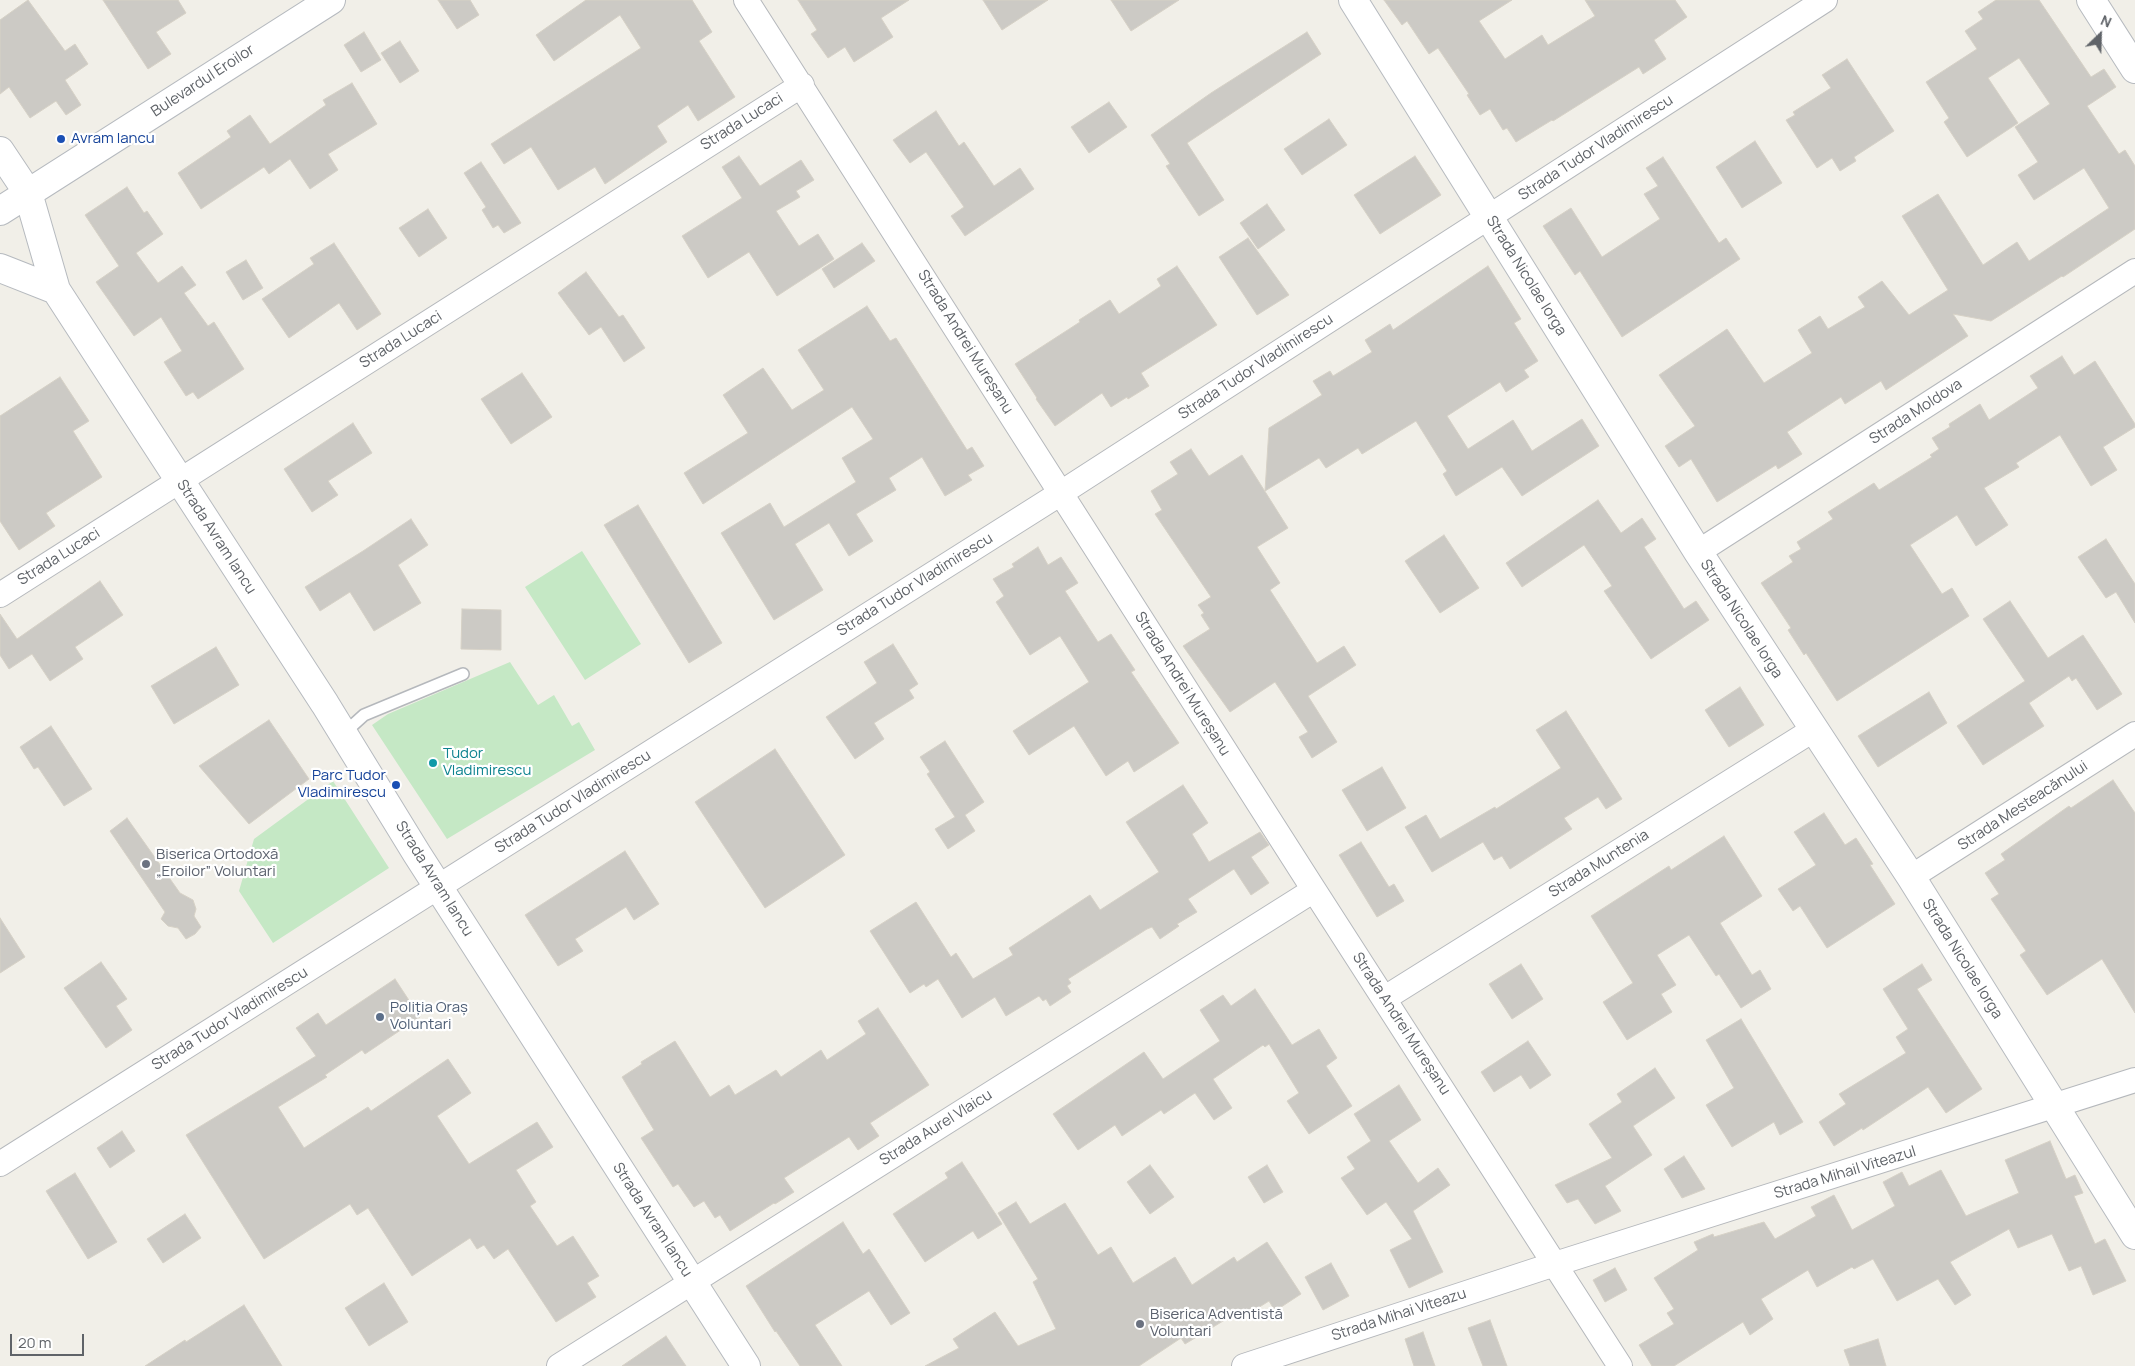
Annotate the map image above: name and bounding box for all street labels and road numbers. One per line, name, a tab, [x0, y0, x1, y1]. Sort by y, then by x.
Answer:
street label: Bulevardul Eroilor	[148, 41, 258, 121]
street label: Strada Lucaci	[698, 90, 786, 154]
street label: Strada Tudor Vladimirescu	[1515, 91, 1677, 205]
street label: Strada Nicolae Iorga	[1482, 213, 1570, 339]
street label: Strada Andrei Mureșanu	[913, 267, 1017, 417]
street label: Strada Lucaci	[357, 308, 445, 372]
street label: Strada Tudor Vladimirescu	[1175, 310, 1337, 424]
street label: Strada Moldova	[1866, 375, 1966, 449]
street label: Strada Avram Iancu	[172, 477, 260, 597]
street label: Strada Lucaci	[15, 525, 103, 589]
street label: Strada Tudor Vladimirescu	[834, 530, 996, 640]
street label: Strada Nicolae Iorga	[1696, 556, 1786, 682]
street label: Strada Andrei Mureșanu	[1130, 609, 1234, 759]
street label: Strada Tudor Vladimirescu	[492, 747, 654, 857]
street label: Strada Mesteacănului	[1955, 757, 2091, 855]
street label: Strada Avram Iancu	[391, 818, 477, 940]
street label: Strada Muntenia	[1546, 826, 1652, 902]
street label: Strada Nicolae Iorga	[1918, 896, 2006, 1022]
street label: Strada Andrei Mureșanu	[1348, 949, 1454, 1099]
street label: Strada Tudor Vladimirescu	[149, 964, 311, 1074]
street label: Strada Aurel Vlaicu	[876, 1086, 996, 1170]
street label: Strada Mihail Viteazul	[1772, 1143, 1918, 1203]
street label: Strada Avram Iancu	[608, 1160, 696, 1280]
street label: Strada Mihai Viteazu	[1329, 1285, 1469, 1345]

